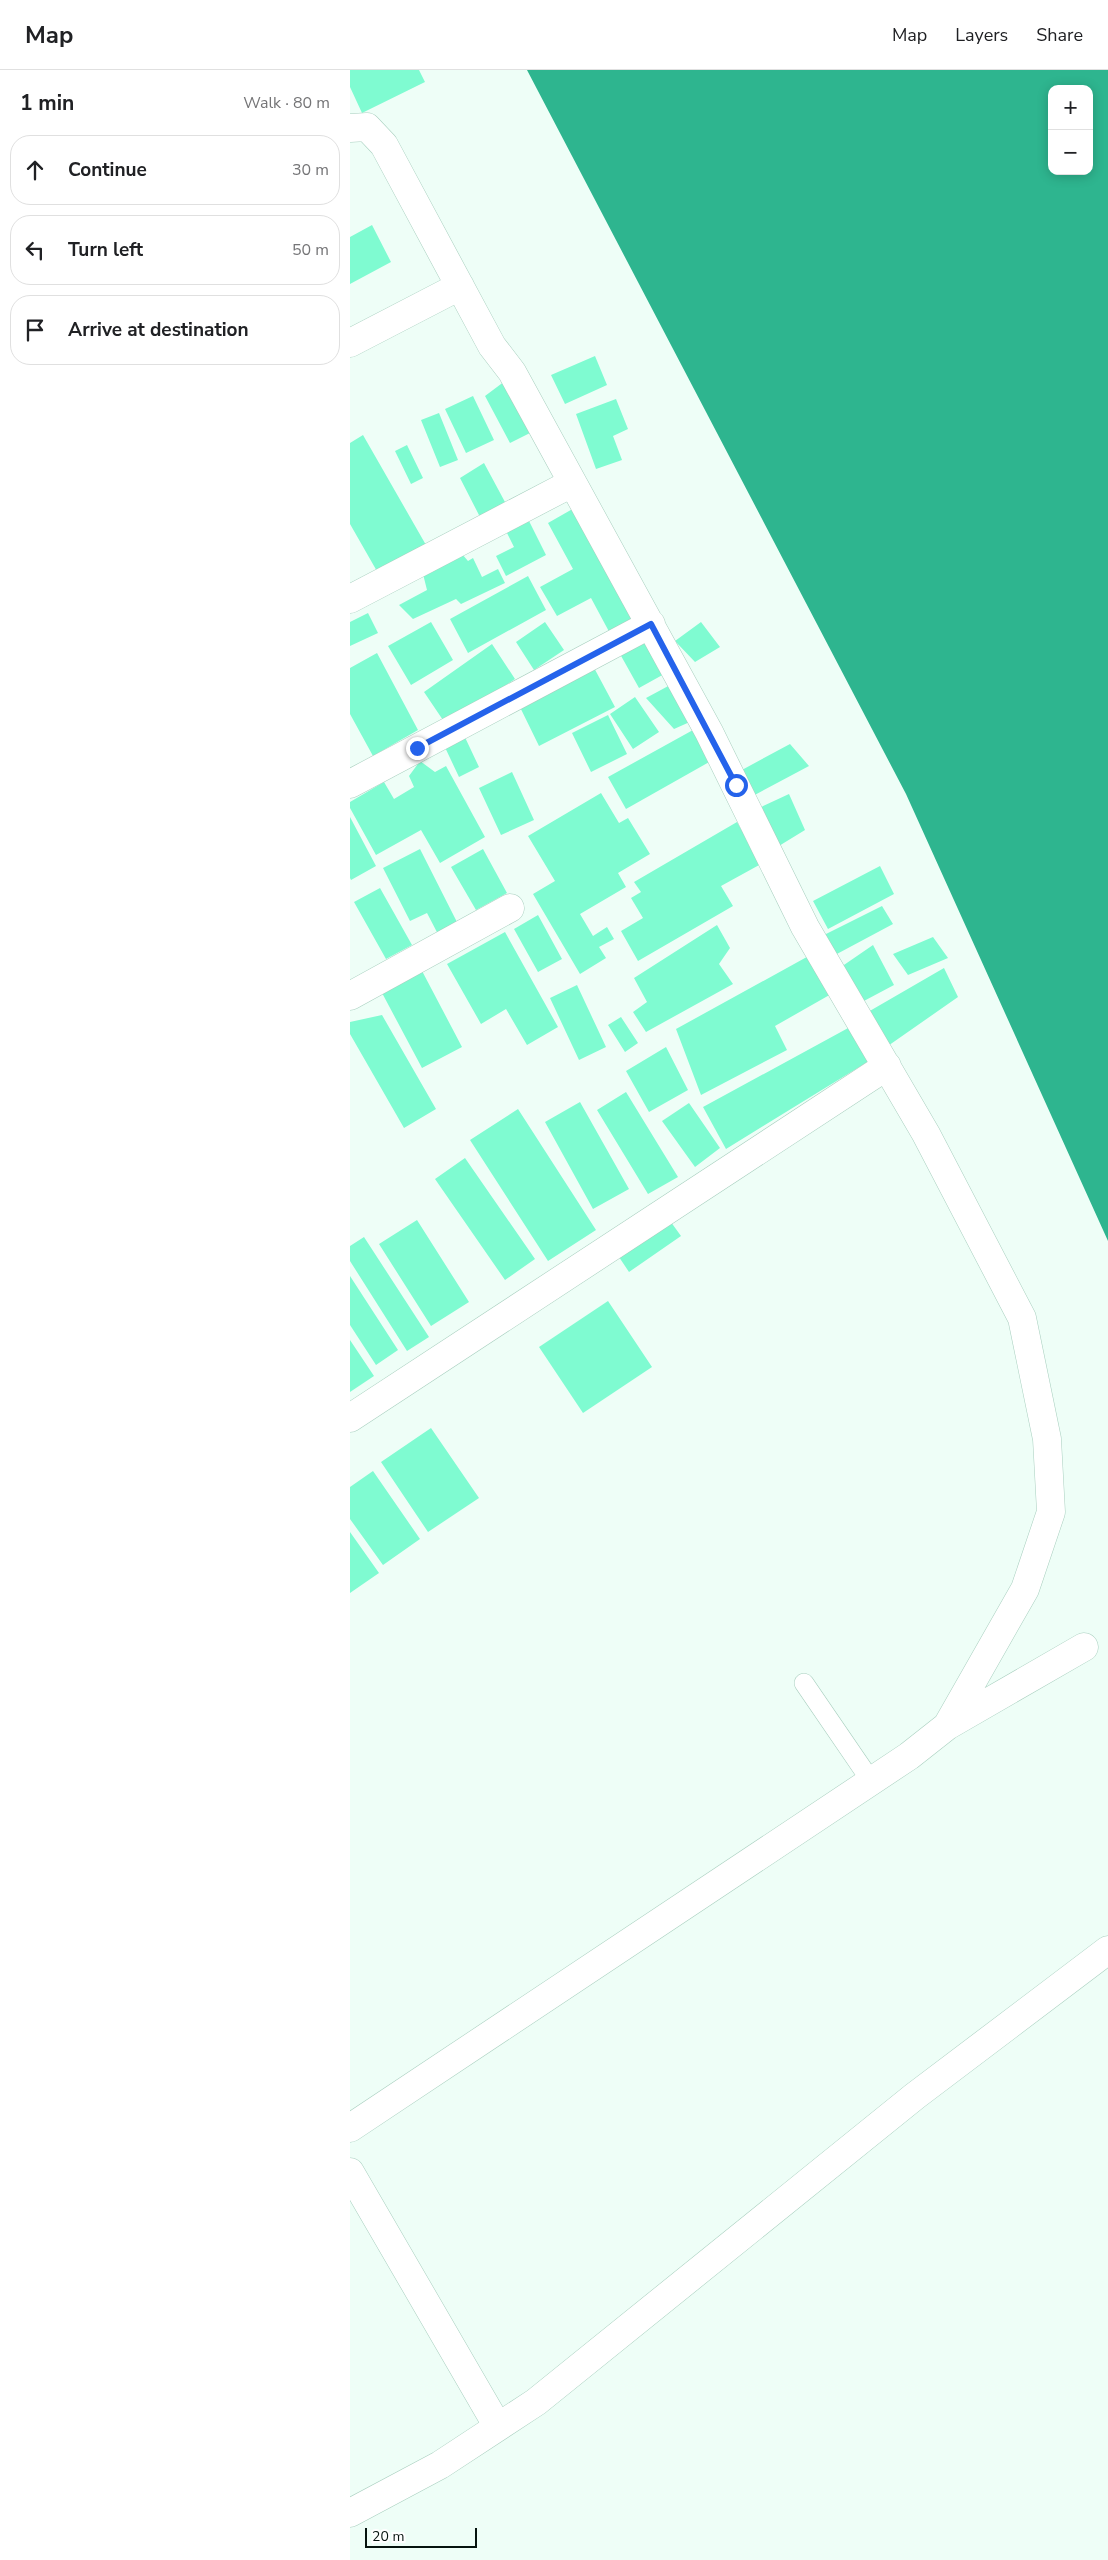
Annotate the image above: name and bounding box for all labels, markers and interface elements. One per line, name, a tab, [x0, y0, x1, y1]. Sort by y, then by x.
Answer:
text: Map	[25, 19, 73, 51]
text: Map	[892, 23, 927, 47]
text: Layers	[955, 23, 1008, 47]
text: Share	[1036, 23, 1083, 47]
map controls	[1048, 85, 1093, 175]
button: +	[1048, 85, 1093, 130]
text: 1 min	[20, 89, 74, 117]
text: Walk · 80 m	[243, 92, 330, 114]
button: −	[1048, 130, 1093, 175]
icon: ahead	[21, 156, 49, 184]
text: Continue	[68, 157, 147, 183]
text: 30 m	[292, 159, 329, 181]
icon: left	[21, 236, 49, 264]
text: Turn left	[68, 237, 143, 263]
text: 50 m	[292, 239, 329, 261]
icon: arrive	[21, 316, 49, 344]
text: Arrive at destination	[68, 317, 249, 343]
route end	[406, 737, 429, 760]
route start	[725, 774, 748, 797]
scale bar	[365, 2525, 478, 2548]
text: 20 m	[372, 2527, 404, 2546]

